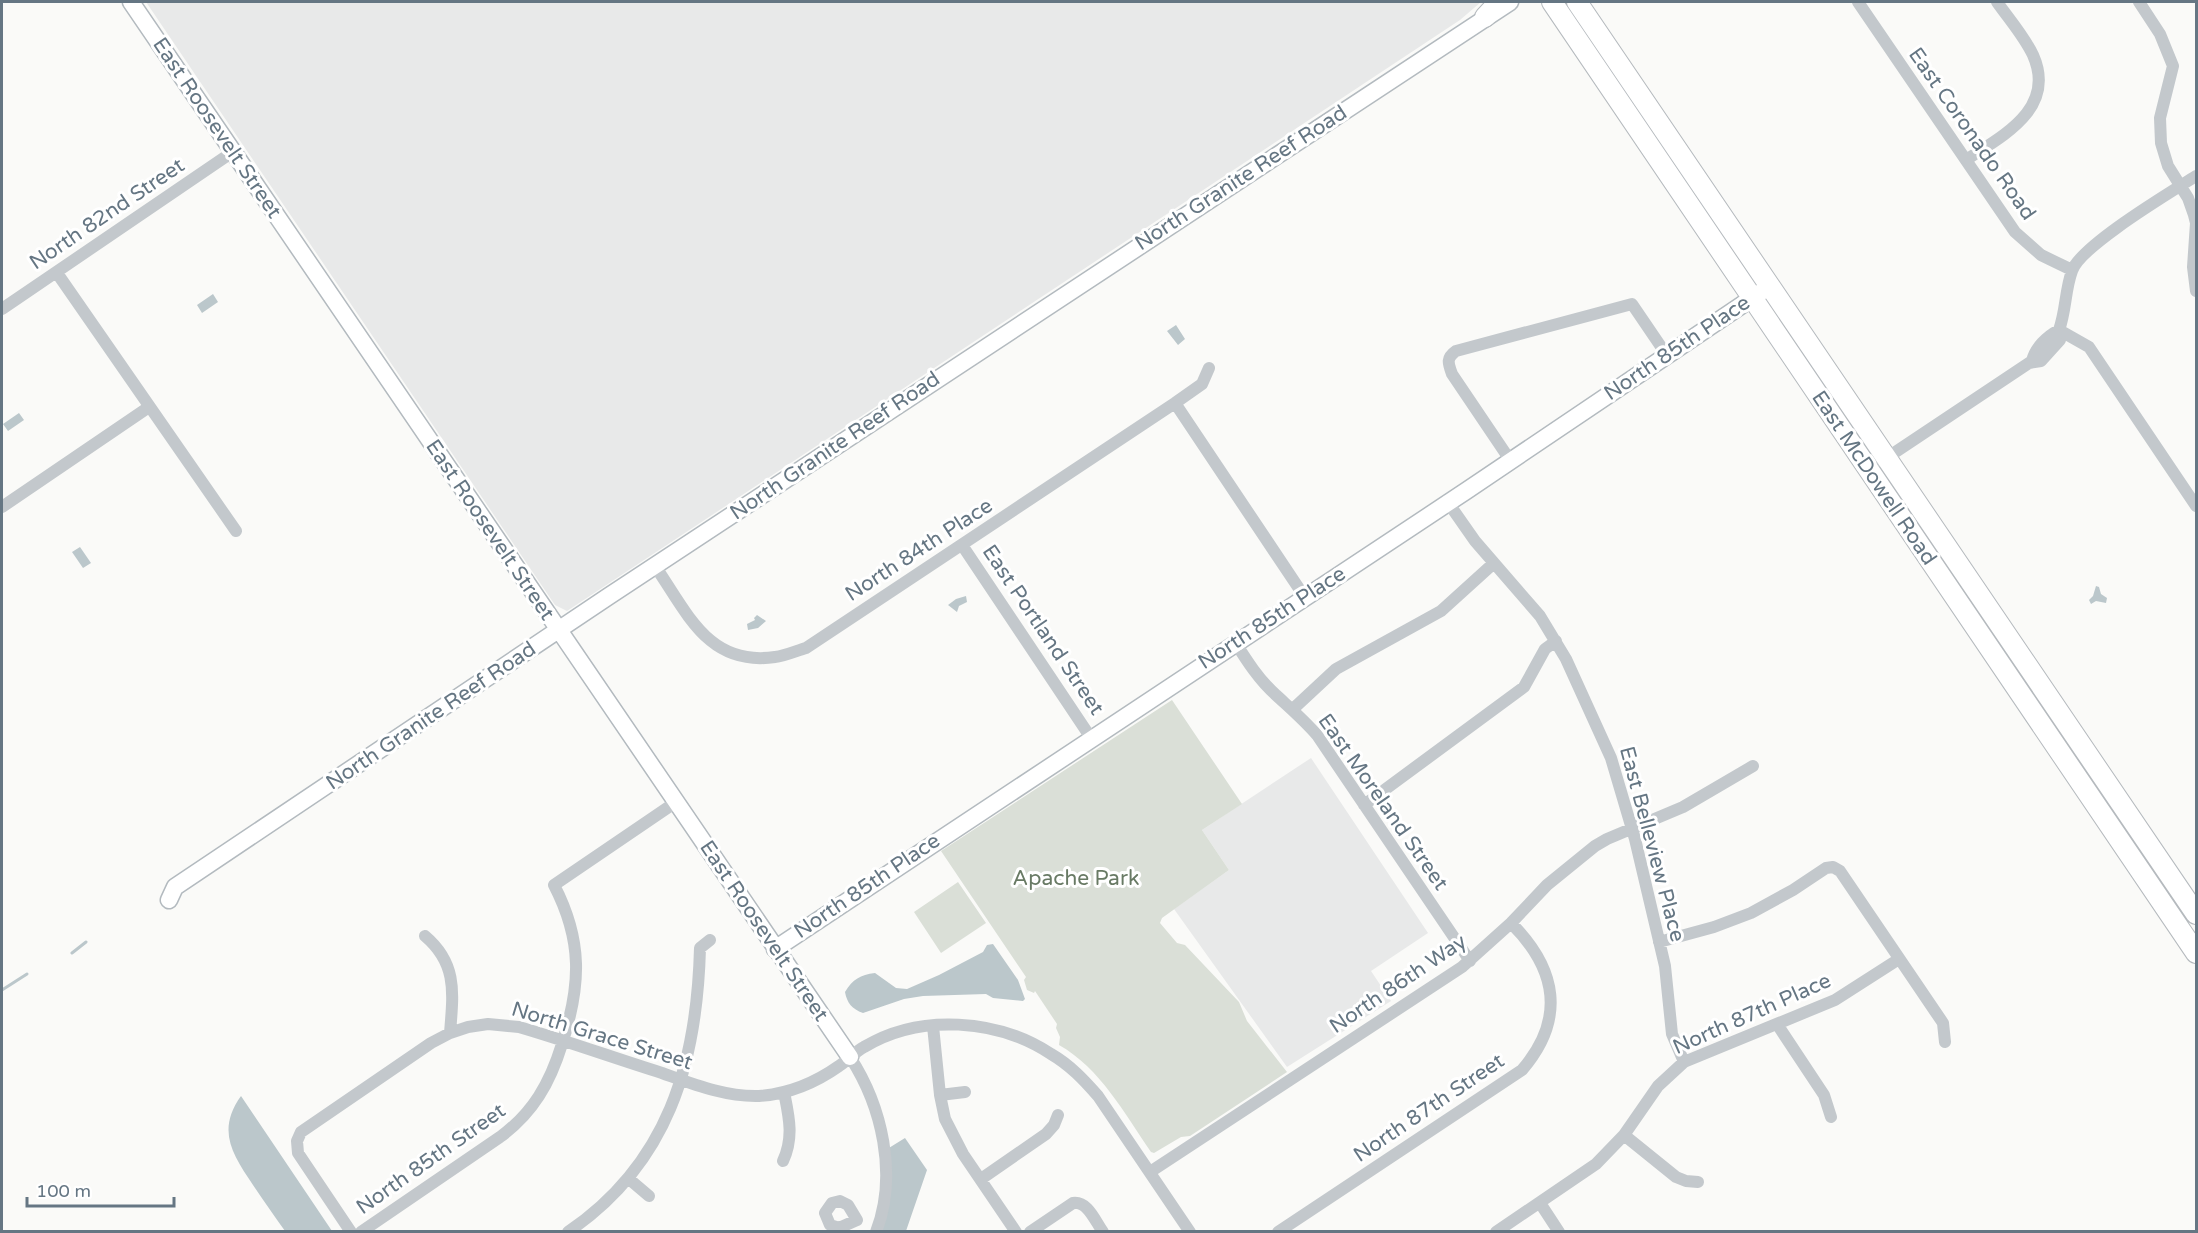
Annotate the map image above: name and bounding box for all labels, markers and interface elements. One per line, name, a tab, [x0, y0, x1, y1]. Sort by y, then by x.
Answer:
street label: East Roosevelt Street	[147, 33, 287, 223]
street label: East Coronado Road	[1903, 43, 2041, 225]
street label: North Granite Reef Road	[1130, 100, 1352, 256]
street label: North 82nd Street	[25, 153, 189, 275]
street label: North 85th Place	[1599, 290, 1755, 406]
street label: North Granite Reef Road	[725, 366, 945, 526]
street label: East McDowell Road	[1806, 386, 1942, 570]
street label: East Roosevelt Street	[420, 435, 560, 625]
street label: North 84th Place	[841, 493, 997, 607]
street label: East Portland Street	[977, 540, 1109, 720]
street label: North 85th Place	[1194, 561, 1350, 675]
street label: North Granite Reef Road	[321, 636, 541, 796]
street label: East Moreland Street	[1313, 709, 1453, 895]
street label: East Belleview Place	[1614, 744, 1690, 945]
street label: North 85th Place	[789, 828, 945, 944]
street label: East Roosevelt Street	[694, 836, 834, 1026]
park label: Apache Park	[1013, 866, 1139, 891]
street label: North 86th Way	[1325, 929, 1471, 1039]
street label: North 87th Place	[1669, 968, 1835, 1060]
street label: North Grace Street	[509, 997, 695, 1075]
street label: North 87th Street	[1349, 1048, 1509, 1168]
street label: North 85th Street	[352, 1098, 510, 1220]
scale bar	[27, 1170, 174, 1208]
text: 100 m	[36, 1180, 91, 1202]

